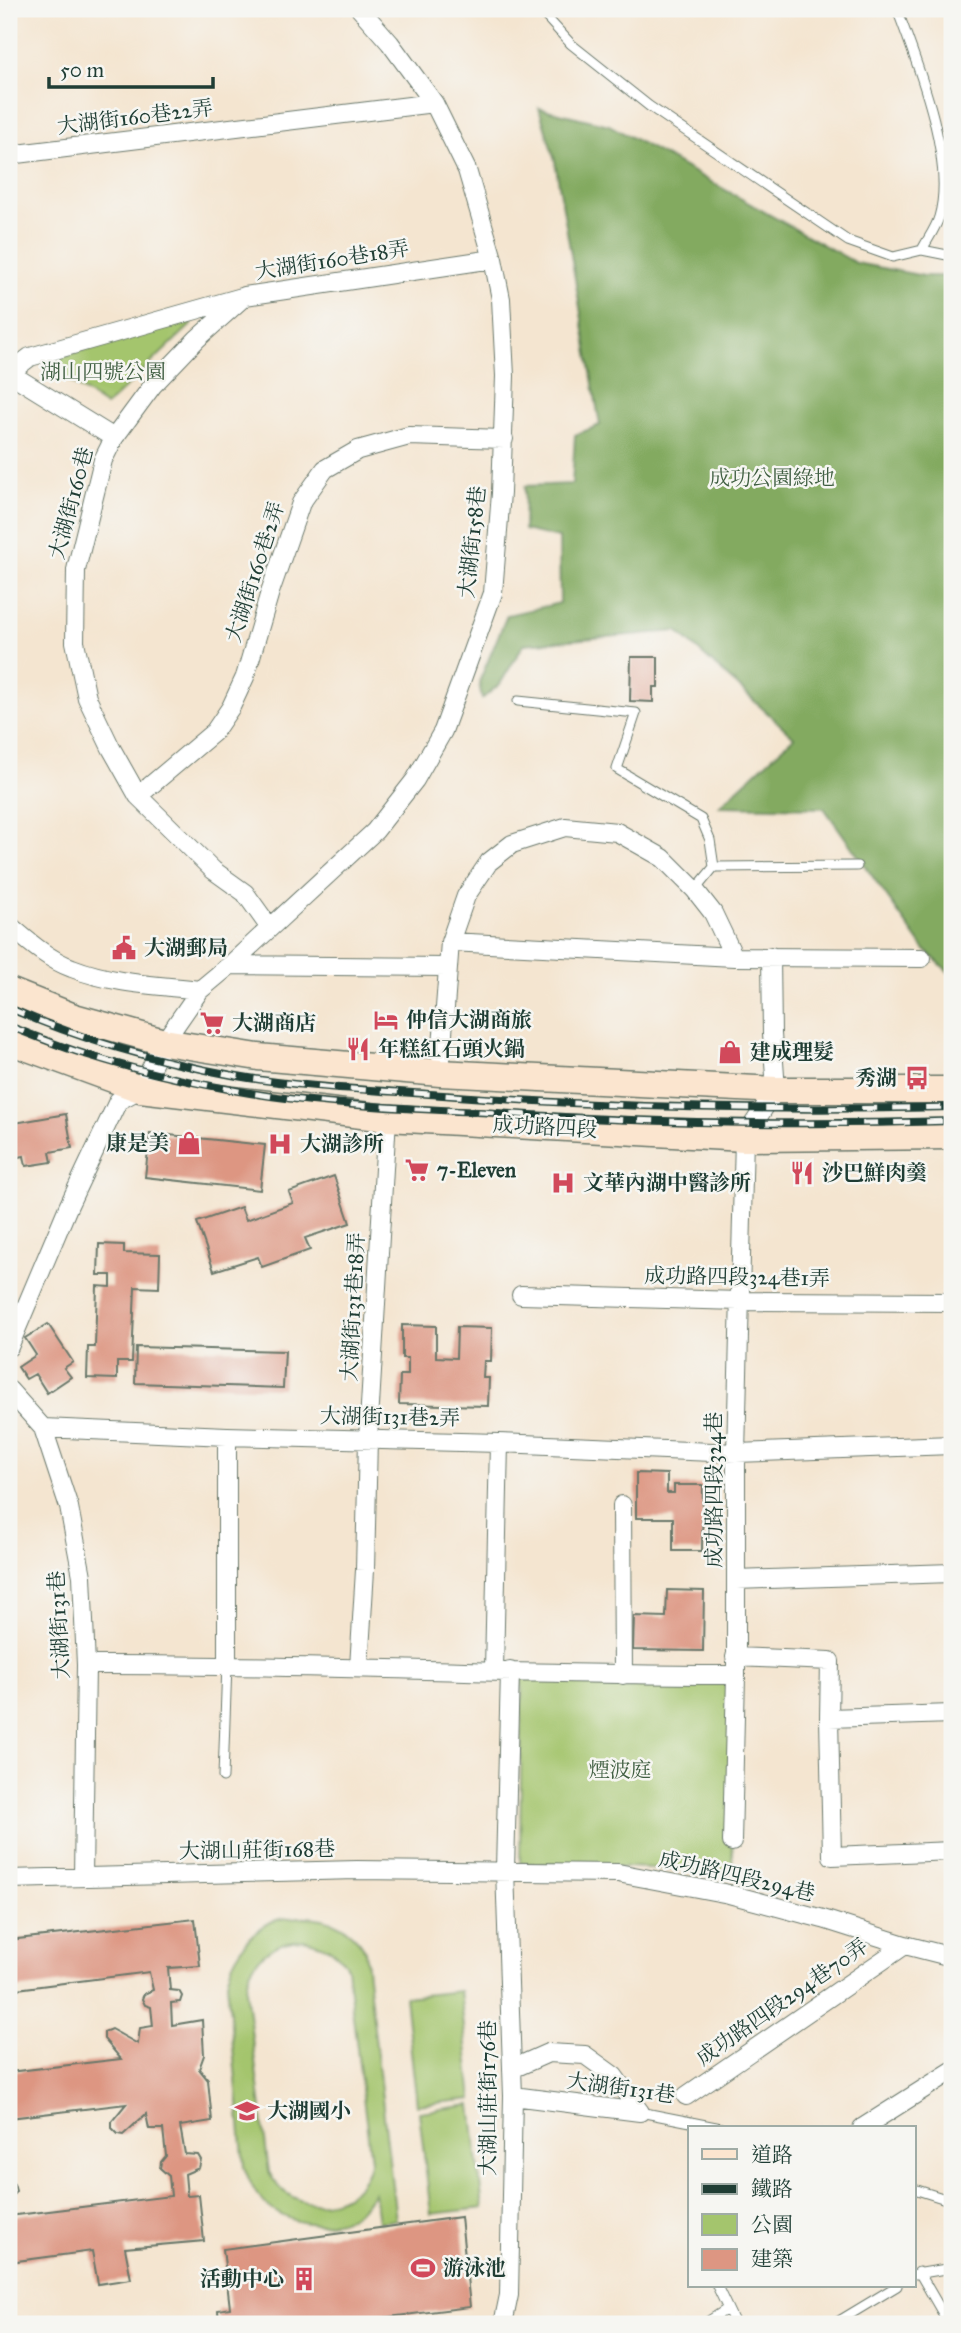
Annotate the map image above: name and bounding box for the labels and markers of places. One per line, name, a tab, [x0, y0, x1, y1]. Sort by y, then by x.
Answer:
public building icon: 大湖郵局	[110, 934, 138, 962]
place label: 大湖郵局	[144, 935, 228, 961]
hotel icon: 仲信大湖商旅	[372, 1006, 400, 1034]
place label: 仲信大湖商旅	[406, 1007, 532, 1033]
supermarket icon: 大湖商店	[198, 1009, 226, 1037]
place label: 大湖商店	[232, 1010, 316, 1036]
restaurant icon: 年糕紅石頭火鍋	[344, 1035, 372, 1063]
place label: 年糕紅石頭火鍋	[378, 1036, 525, 1062]
shop icon: 建成理髮	[716, 1038, 744, 1066]
place label: 建成理髮	[750, 1039, 834, 1065]
bus stop icon: 秀湖	[903, 1064, 931, 1092]
place label: 秀湖	[855, 1065, 897, 1091]
shop icon: 康是美	[175, 1129, 203, 1157]
place label: 康是美	[106, 1130, 169, 1156]
hospital icon: 大湖診所	[266, 1130, 294, 1158]
place label: 大湖診所	[300, 1131, 384, 1157]
supermarket icon: 7-Eleven	[403, 1156, 431, 1184]
place label: 7-Eleven	[437, 1157, 517, 1183]
restaurant icon: 沙巴鮮肉羹	[788, 1159, 816, 1187]
place label: 沙巴鮮肉羹	[822, 1160, 927, 1186]
hospital icon: 文華內湖中醫診所	[549, 1169, 577, 1197]
place label: 文華內湖中醫診所	[583, 1170, 751, 1196]
school or university icon: 大湖國小	[233, 2097, 261, 2125]
place label: 大湖國小	[267, 2098, 351, 2124]
sports icon: 游泳池	[409, 2254, 437, 2282]
place label: 游泳池	[443, 2255, 506, 2281]
building icon: 活動中心	[290, 2265, 318, 2293]
place label: 活動中心	[200, 2266, 284, 2292]

